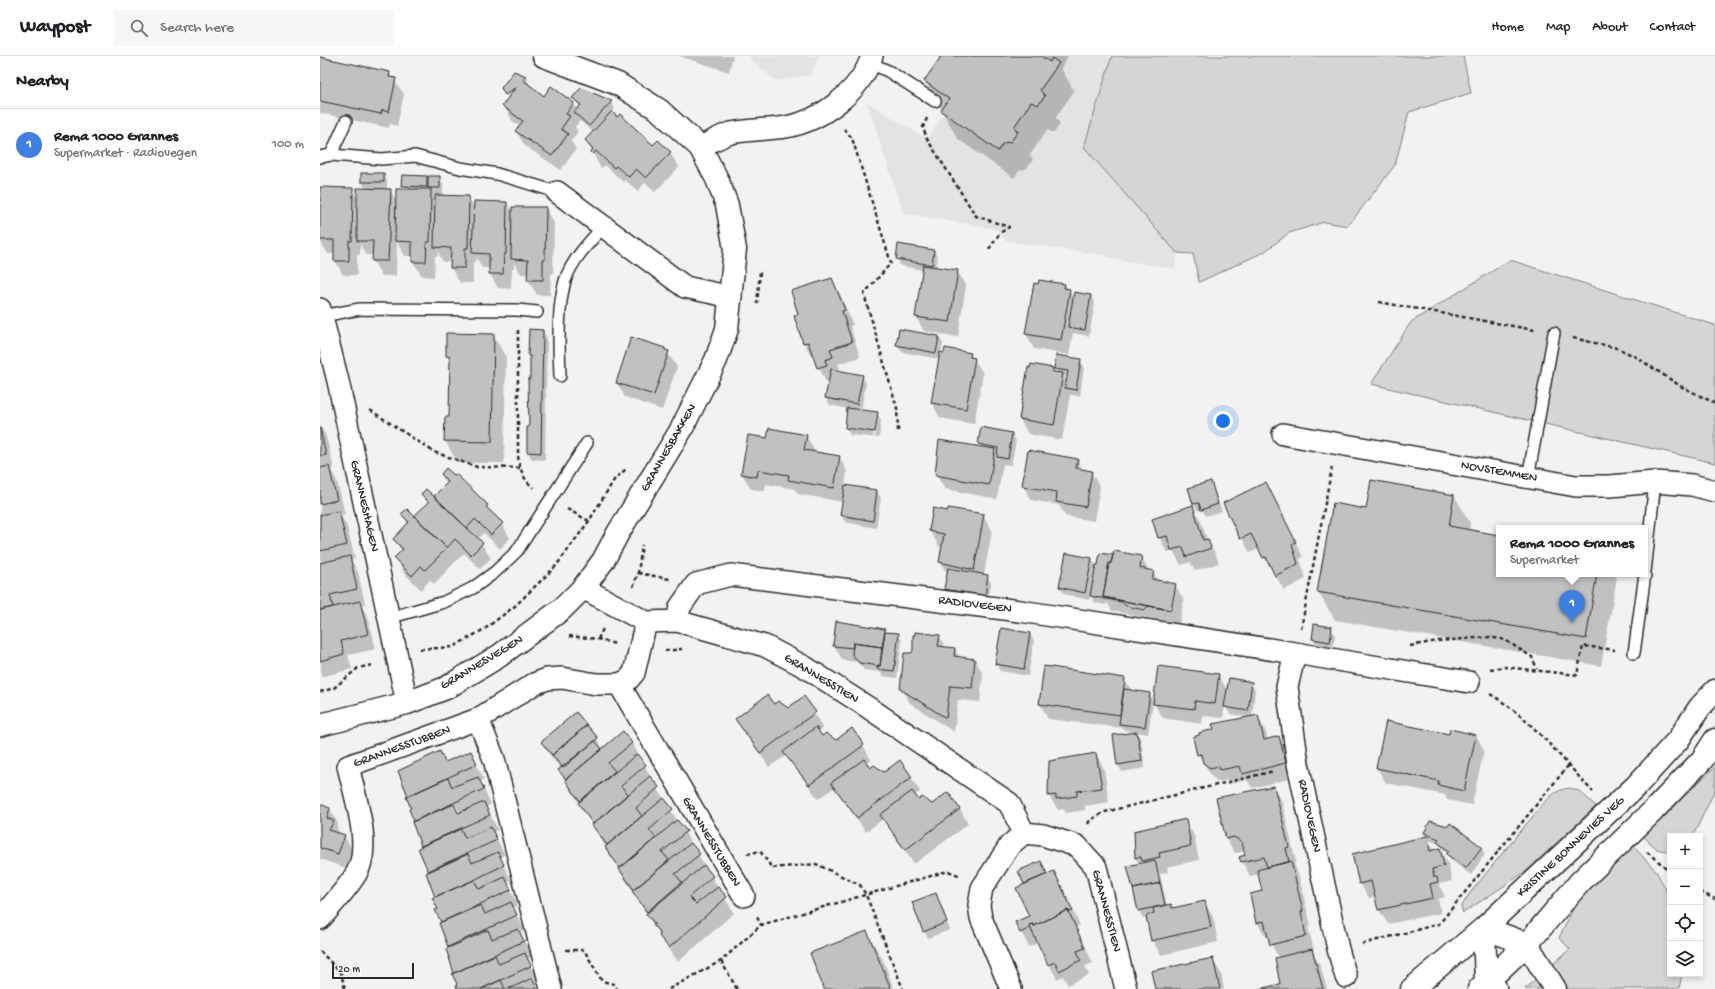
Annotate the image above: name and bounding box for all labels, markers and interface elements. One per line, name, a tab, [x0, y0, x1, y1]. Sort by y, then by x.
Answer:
search box	[114, 10, 394, 46]
text: Waypost	[20, 16, 90, 39]
icon: search	[128, 17, 150, 39]
text: Search here	[160, 19, 234, 37]
text: Home	[1492, 19, 1524, 36]
text: Map	[1546, 19, 1570, 36]
text: About	[1592, 19, 1628, 36]
text: Contact	[1650, 19, 1695, 36]
text: Nearby	[16, 72, 69, 92]
text: Rema 1000 Grannes	[54, 128, 178, 146]
text: 1	[26, 137, 32, 152]
text: 100 m	[272, 137, 304, 152]
text: Supermarket · Radiovegen	[54, 146, 197, 161]
street label: GRANNESBAKKEN	[638, 401, 700, 495]
your location	[1213, 411, 1233, 431]
street label: NOVSTEMMEN	[1460, 458, 1538, 486]
street label: GRANNESHAGEN	[346, 459, 382, 553]
popup	[1496, 525, 1648, 577]
text: Rema 1000 Grannes	[1510, 535, 1634, 553]
text: Supermarket	[1510, 553, 1579, 568]
pin: 1	[1559, 590, 1585, 623]
street label: RADIOVEGEN	[937, 593, 1013, 617]
street label: GRANNESVEGEN	[438, 632, 526, 694]
street label: GRANNESSTIEN	[781, 651, 861, 707]
street label: GRANNESSTUBBEN	[351, 722, 453, 772]
street label: RADIOVEGEN	[1294, 778, 1324, 854]
street label: KRISTINE BONNEVIES VEG	[1514, 793, 1628, 901]
street label: GRANNESSTUBBEN	[678, 794, 744, 890]
map controls	[1667, 833, 1703, 977]
button: +	[1667, 833, 1703, 869]
street label: GRANNESSTIEN	[1088, 868, 1124, 954]
button: −	[1667, 869, 1703, 905]
button: locate	[1667, 905, 1703, 941]
button: layers	[1667, 941, 1703, 977]
scale bar	[332, 961, 414, 980]
text: 20 m	[338, 964, 360, 976]

